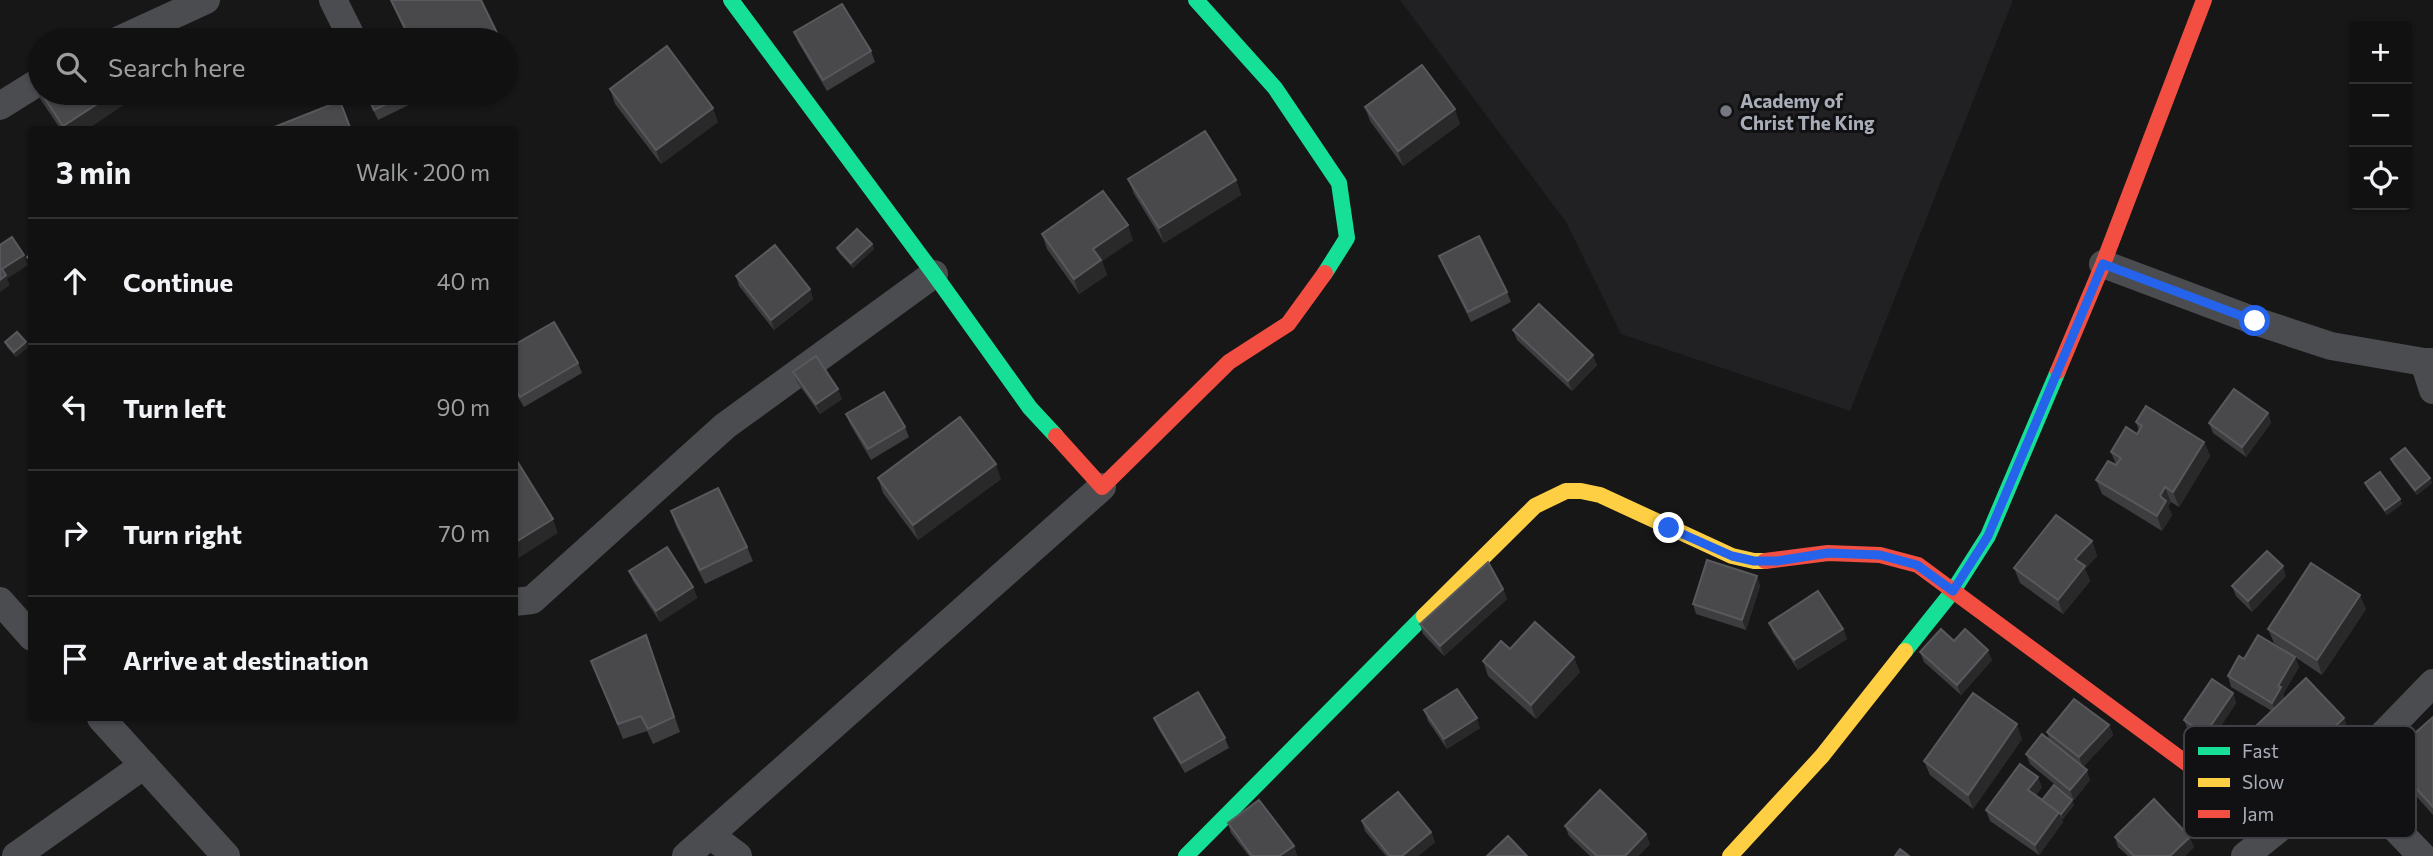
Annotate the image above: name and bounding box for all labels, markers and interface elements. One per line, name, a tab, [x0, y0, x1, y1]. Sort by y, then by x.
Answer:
map controls	[2349, 21, 2412, 210]
button: +	[2349, 21, 2412, 84]
search box	[28, 28, 518, 105]
icon: search	[52, 48, 90, 86]
text: Search here	[108, 51, 246, 82]
button: −	[2349, 84, 2412, 147]
place label: Academy of Christ The King	[1740, 89, 1875, 134]
marker: Academy of Christ The King	[1718, 103, 1734, 119]
button: locate	[2349, 147, 2412, 210]
text: 3 min	[56, 153, 131, 190]
text: Walk · 200 m	[356, 158, 490, 186]
icon: ahead	[56, 262, 94, 300]
text: Continue	[123, 266, 233, 297]
text: 40 m	[437, 267, 490, 295]
route start	[2239, 305, 2270, 336]
icon: left	[56, 388, 94, 426]
text: Turn left	[123, 392, 226, 423]
text: 90 m	[437, 393, 490, 421]
route end	[1653, 512, 1684, 543]
icon: right	[56, 514, 94, 552]
text: Turn right	[123, 518, 242, 549]
text: 70 m	[438, 519, 490, 547]
icon: arrive	[56, 640, 94, 678]
text: Arrive at destination	[123, 644, 369, 675]
legend	[2184, 726, 2416, 838]
text: Fast	[2242, 739, 2279, 762]
text: Slow	[2242, 770, 2284, 793]
text: Jam	[2242, 802, 2274, 825]

